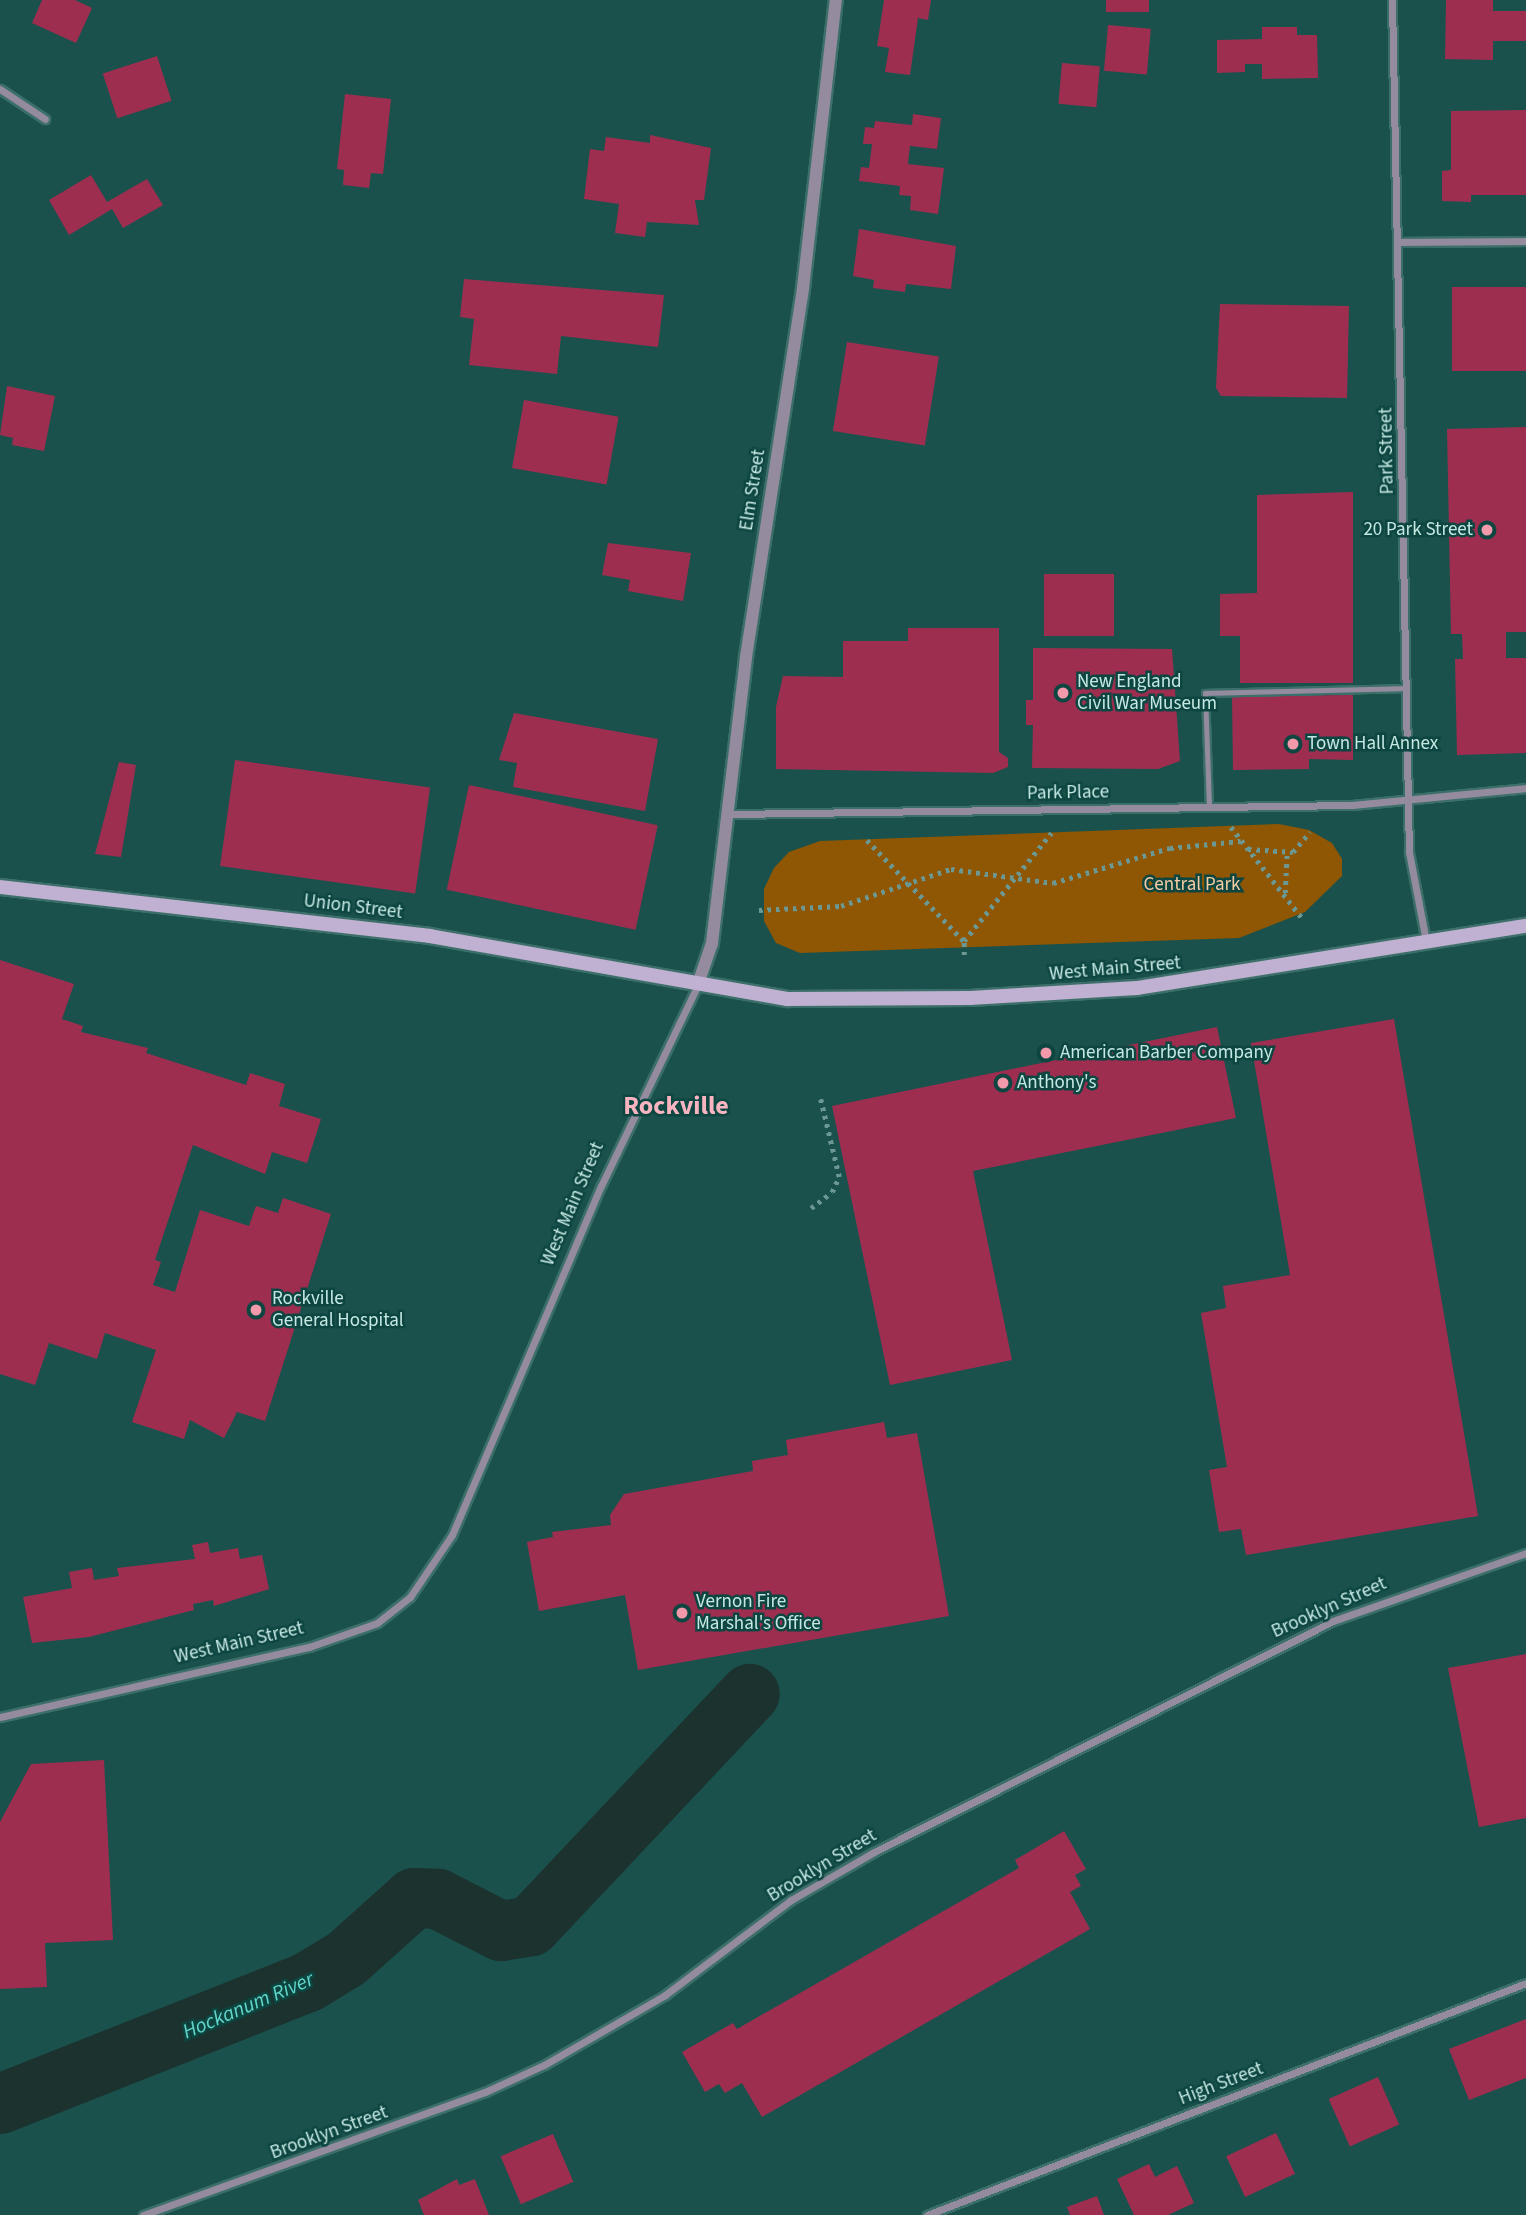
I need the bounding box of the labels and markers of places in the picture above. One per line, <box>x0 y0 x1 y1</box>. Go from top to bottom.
place label: 20 Park Street <box>1363 519 1473 541</box>
marker: 20 Park Street <box>1479 522 1495 538</box>
place label: New England Civil War Museum <box>1077 671 1217 715</box>
marker: New England Civil War Museum <box>1055 685 1071 701</box>
place label: Town Hall Annex <box>1307 733 1438 755</box>
marker: Town Hall Annex <box>1285 736 1301 752</box>
place label: American Barber Company <box>1060 1042 1273 1064</box>
marker: American Barber Company <box>1038 1045 1054 1061</box>
place label: Anthony's <box>1017 1072 1096 1094</box>
marker: Anthony's <box>995 1075 1011 1091</box>
place label: Rockville General Hospital <box>272 1288 404 1332</box>
marker: Rockville General Hospital <box>246 1300 266 1320</box>
place label: Vernon Fire Marshal's Office <box>696 1591 821 1635</box>
marker: Vernon Fire Marshal's Office <box>674 1605 690 1621</box>

